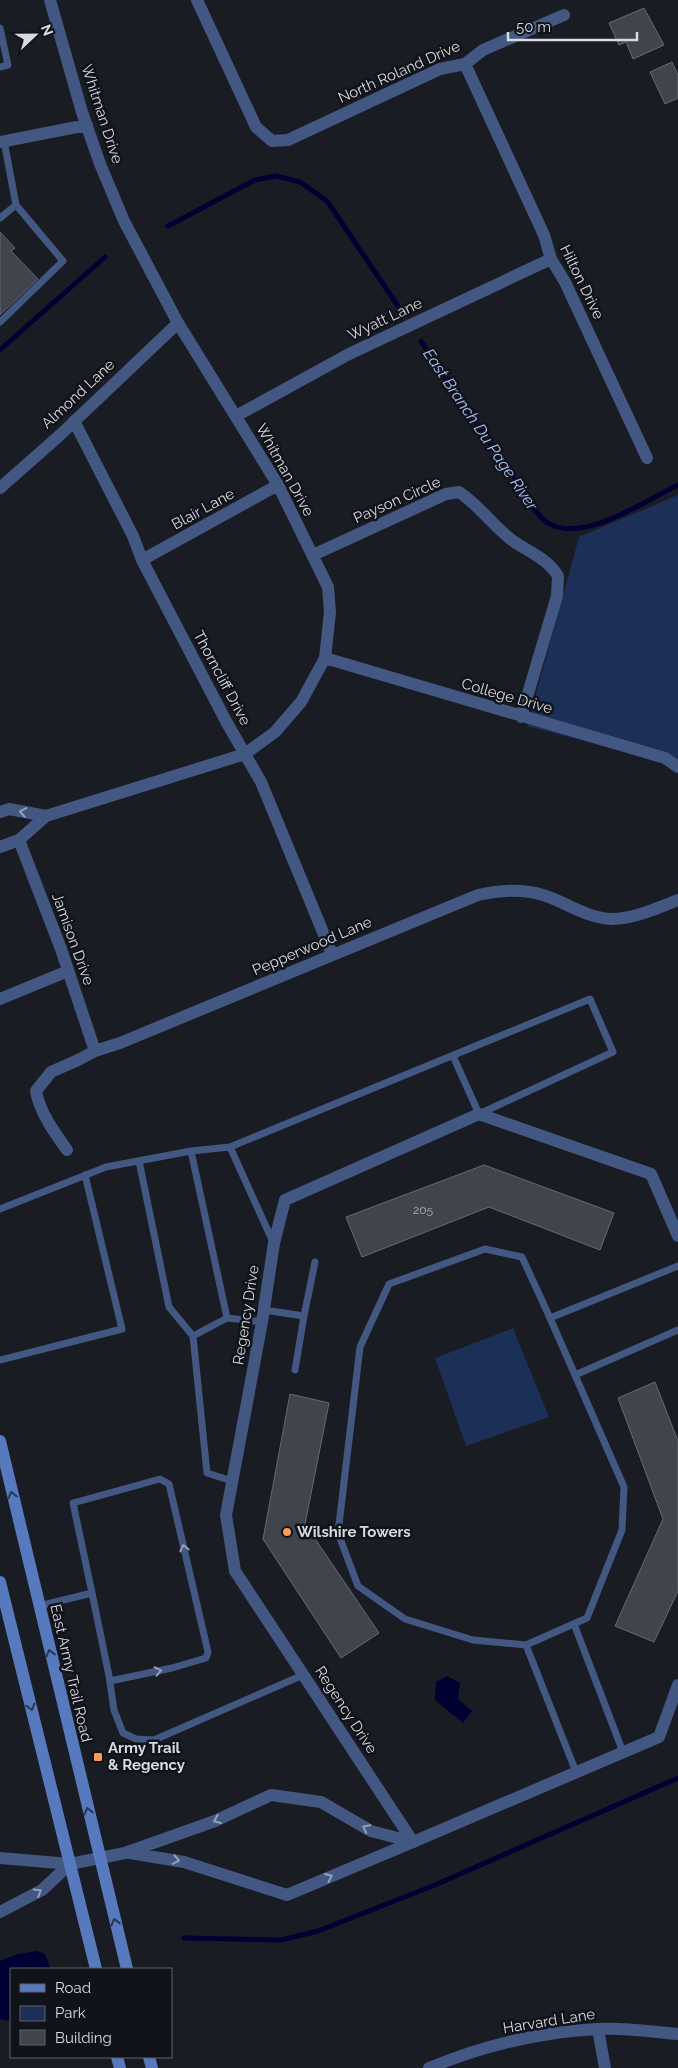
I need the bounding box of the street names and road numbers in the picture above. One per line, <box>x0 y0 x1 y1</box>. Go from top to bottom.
street label: North Roland Drive <box>335 37 463 107</box>
street label: Whitman Drive <box>78 62 127 166</box>
street label: Hilton Drive <box>556 242 608 322</box>
street label: Wyatt Lane <box>345 294 425 344</box>
street label: Almond Lane <box>38 355 118 432</box>
street label: Whitman Drive <box>252 421 318 520</box>
street label: Payson Circle <box>351 473 444 527</box>
street label: Blair Lane <box>169 484 238 534</box>
street label: Thorncliff Drive <box>190 628 255 729</box>
street label: College Drive <box>459 674 555 718</box>
street label: Jamison Drive <box>48 890 98 988</box>
street label: Pepperwood Lane <box>250 913 375 979</box>
street label: Regency Drive <box>229 1264 263 1366</box>
street label: East Army Trail Road <box>46 1602 96 1744</box>
street label: Regency Drive <box>311 1663 381 1757</box>
street label: Harvard Lane <box>502 2005 597 2037</box>

